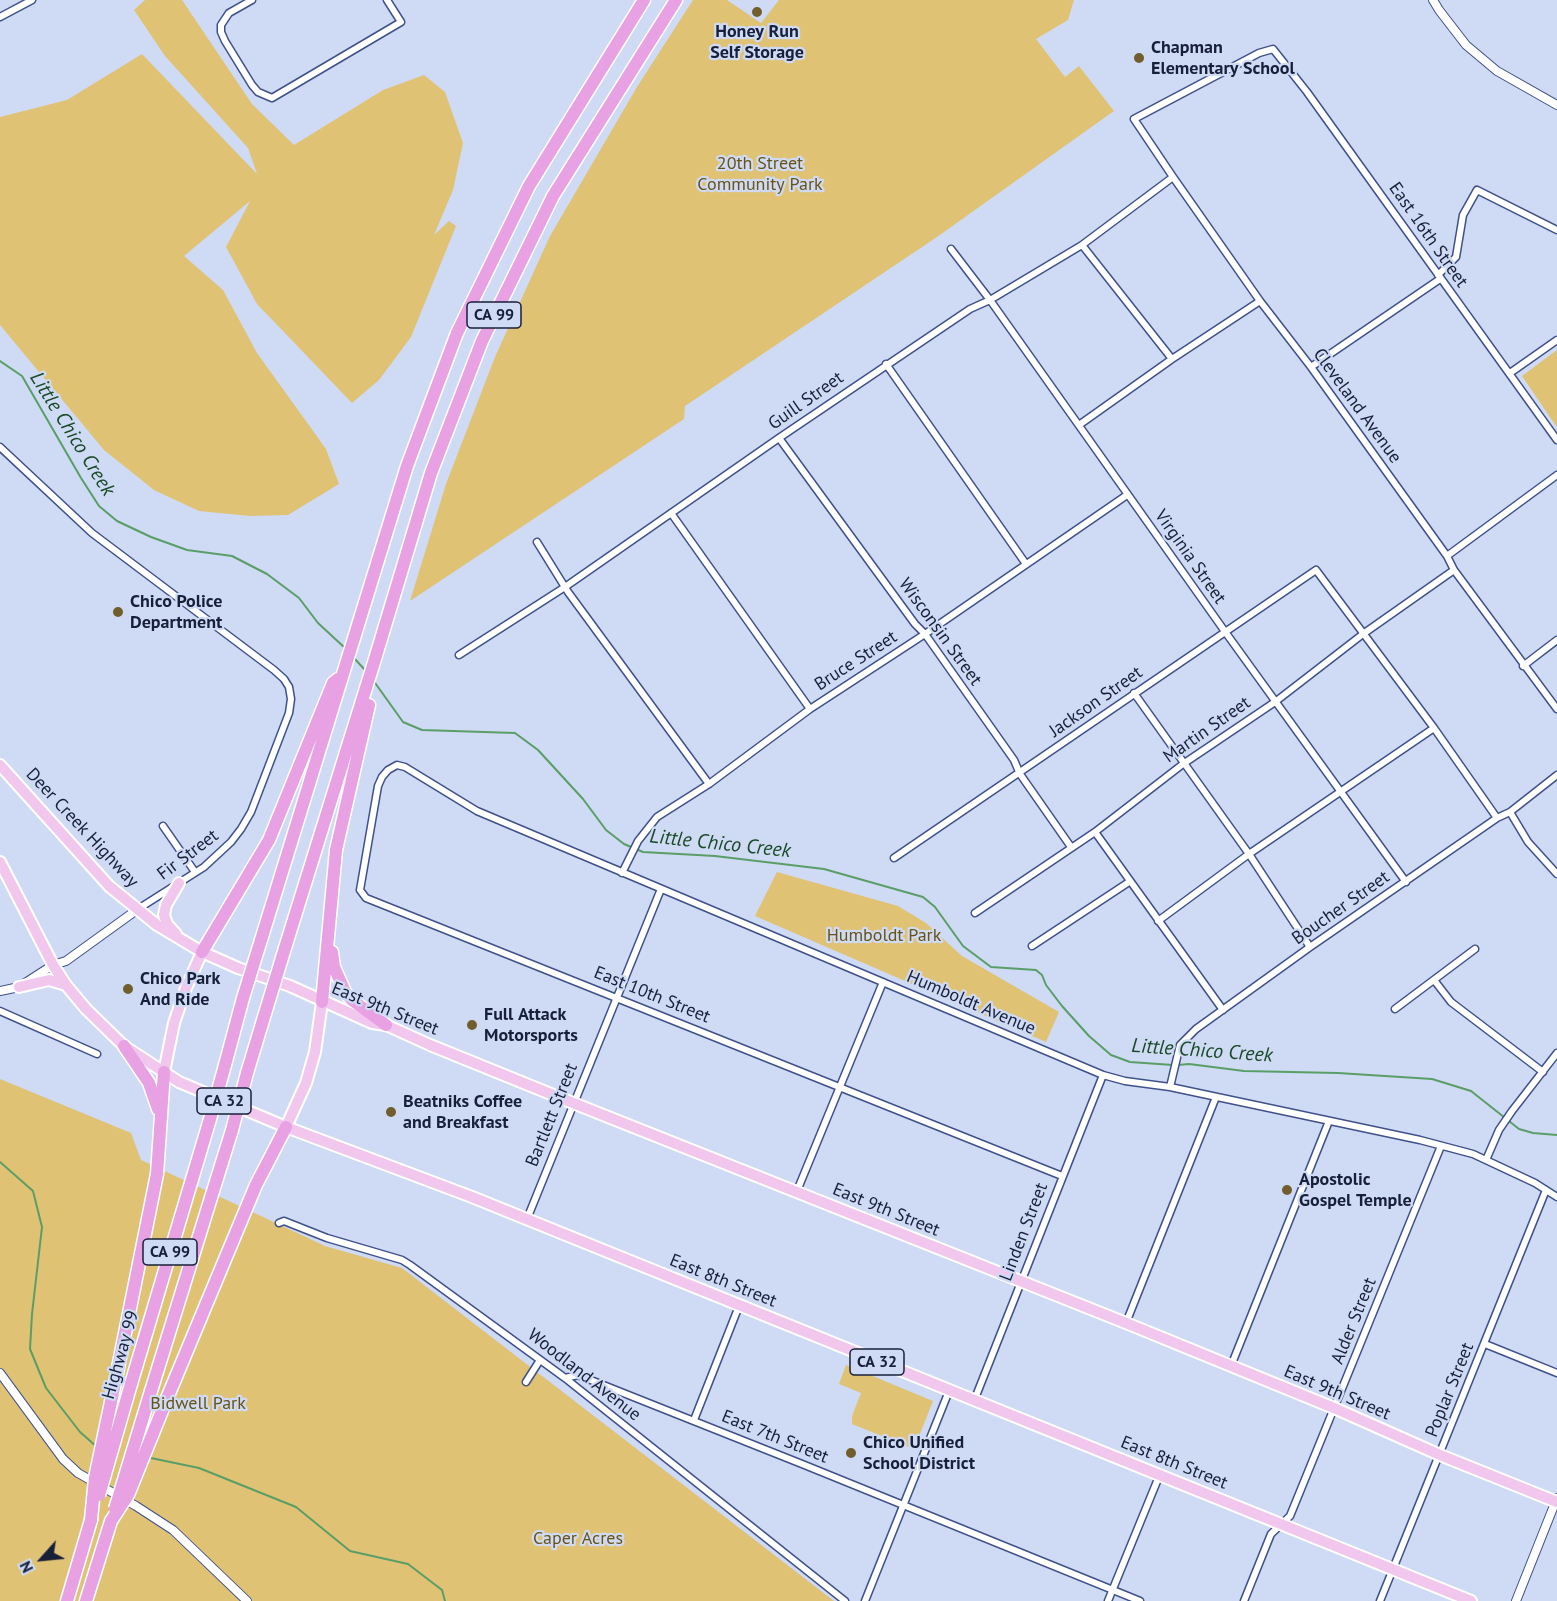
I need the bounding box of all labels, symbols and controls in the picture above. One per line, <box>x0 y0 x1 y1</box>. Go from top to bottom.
marker: Honey Run Self Storage <box>750 5 764 19</box>
place label: Honey Run Self Storage <box>710 21 804 63</box>
place label: Chapman Elementary School <box>1151 37 1295 80</box>
marker: Chapman Elementary School <box>1132 51 1146 65</box>
park label: 20th Street Community Park <box>697 153 823 195</box>
street label: East 16th Street <box>1384 178 1472 292</box>
road number: CA 99 <box>467 302 521 328</box>
street label: Cleveland Avenue <box>1308 344 1406 468</box>
street label: Guill Street <box>764 367 848 435</box>
water label: Little Chico Creek <box>24 368 120 500</box>
street label: Virginia Street <box>1150 506 1230 608</box>
street label: Wisconsin Street <box>894 574 986 690</box>
place label: Chico Police Department <box>130 591 223 634</box>
marker: Chico Police Department <box>111 605 125 619</box>
street label: Bruce Street <box>811 626 901 696</box>
street label: Jackson Street <box>1045 662 1147 742</box>
street label: Martin Street <box>1159 692 1255 768</box>
street label: Deer Creek Highway <box>21 764 143 892</box>
street label: Fir Street <box>153 825 223 885</box>
water label: Little Chico Creek <box>648 825 792 863</box>
street label: Boucher Street <box>1288 866 1394 950</box>
park label: Humboldt Park <box>827 925 941 947</box>
street label: East 10th Street <box>591 962 713 1028</box>
street label: Humboldt Avenue <box>903 966 1039 1040</box>
place label: Chico Park And Ride <box>140 968 220 1010</box>
street label: East 9th Street <box>328 978 442 1040</box>
marker: Chico Park And Ride <box>121 982 135 996</box>
place label: Full Attack Motorsports <box>484 1004 578 1046</box>
marker: Full Attack Motorsports <box>465 1018 479 1032</box>
water label: Little Chico Creek <box>1131 1034 1273 1068</box>
street label: Bartlett Street <box>521 1060 583 1170</box>
road number: CA 32 <box>197 1088 251 1114</box>
place label: Beatniks Coffee and Breakfast <box>403 1091 522 1134</box>
marker: Beatniks Coffee and Breakfast <box>384 1105 398 1119</box>
place label: Apostolic Gospel Temple <box>1299 1169 1412 1212</box>
street label: East 9th Street <box>829 1179 943 1241</box>
street label: Linden Street <box>995 1180 1053 1284</box>
marker: Apostolic Gospel Temple <box>1280 1183 1294 1197</box>
road number: CA 99 <box>143 1239 197 1265</box>
street label: East 8th Street <box>666 1250 780 1312</box>
street label: Alder Street <box>1327 1275 1381 1367</box>
street label: Highway 99 <box>98 1308 144 1402</box>
street label: Woodland Avenue <box>523 1324 645 1426</box>
street label: Poplar Street <box>1421 1340 1479 1440</box>
road number: CA 32 <box>850 1349 904 1375</box>
street label: East 9th Street <box>1280 1361 1394 1425</box>
park label: Bidwell Park <box>150 1393 246 1415</box>
street label: East 7th Street <box>718 1406 832 1468</box>
place label: Chico Unified School District <box>863 1432 975 1474</box>
street label: East 8th Street <box>1117 1432 1231 1494</box>
marker: Chico Unified School District <box>844 1446 858 1460</box>
park label: Caper Acres <box>533 1528 623 1550</box>
north arrow <box>12 1529 72 1589</box>
text: N <box>15 1558 37 1576</box>

